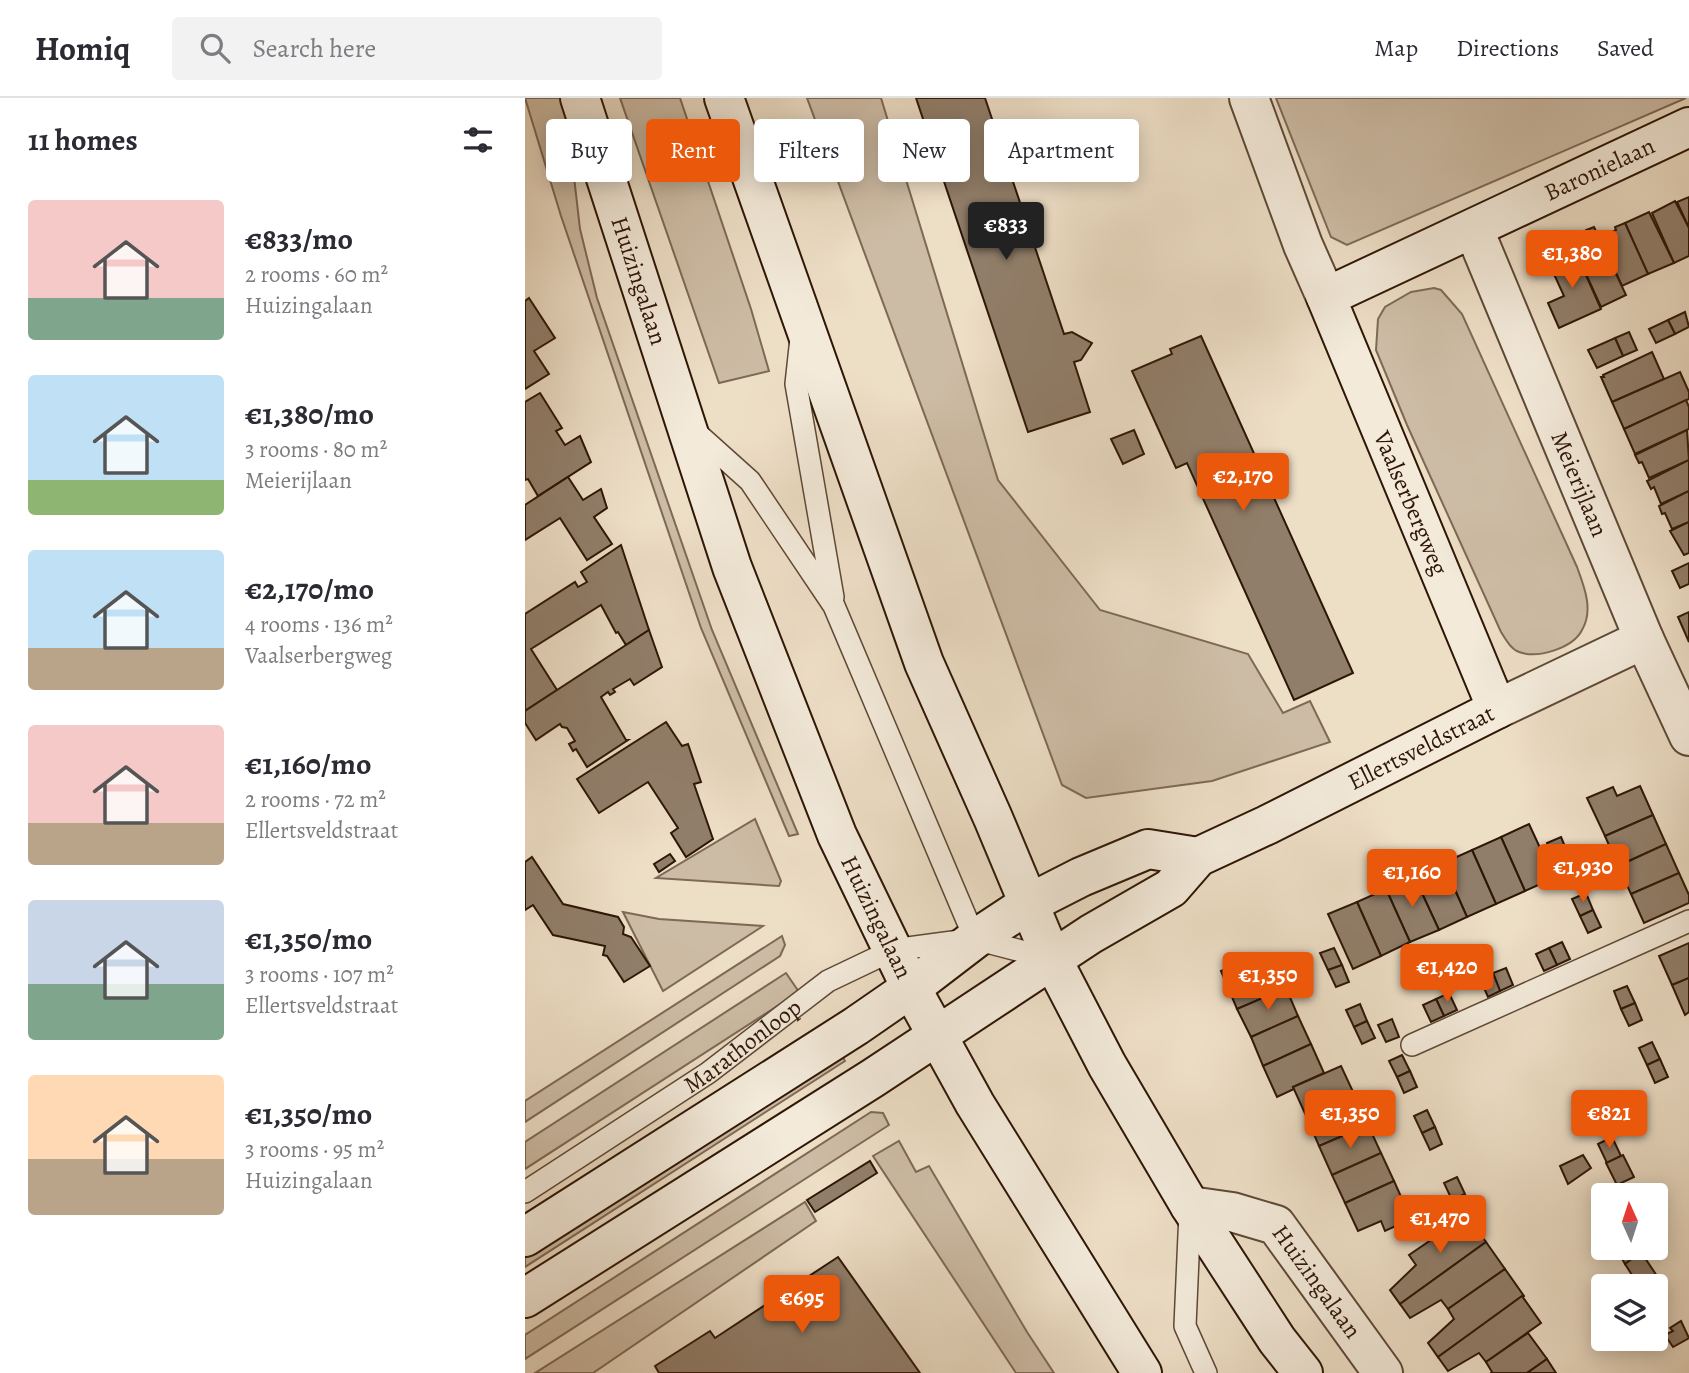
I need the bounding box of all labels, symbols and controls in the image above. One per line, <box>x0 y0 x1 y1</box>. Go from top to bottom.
search box <box>172 17 662 80</box>
text: Homiq <box>35 26 130 71</box>
icon: search <box>196 29 234 67</box>
text: Search here <box>252 31 376 66</box>
text: Map <box>1374 32 1418 64</box>
text: Directions <box>1456 32 1559 64</box>
text: Saved <box>1597 32 1654 64</box>
chip: Buy <box>546 119 632 182</box>
chip: Rent <box>646 119 740 182</box>
chip: Filters <box>754 119 864 182</box>
chip: New <box>878 119 970 182</box>
chip: Apartment <box>984 119 1139 182</box>
text: 11 homes <box>28 120 138 160</box>
icon: filters <box>459 121 497 159</box>
street label: Baronielaan <box>1539 129 1660 209</box>
pin: €833 <box>965 202 1047 262</box>
text: €833 <box>984 209 1028 240</box>
street label: Huizingalaan <box>603 212 675 349</box>
text: €833/mo <box>245 219 353 259</box>
icon: home <box>84 228 168 312</box>
pin: €1,380 <box>1515 230 1629 290</box>
text: €1,380 <box>1542 237 1602 268</box>
text: 2 rooms · 60 m² <box>245 259 388 290</box>
text: Huizingalaan <box>245 290 373 321</box>
text: €1,380/mo <box>245 394 374 434</box>
icon: home <box>84 403 168 487</box>
street label: Vaalserbergweg <box>1366 425 1456 580</box>
street label: Meierijlaan <box>1543 426 1616 542</box>
text: 3 rooms · 80 m² <box>245 434 387 465</box>
pin: €2,170 <box>1186 454 1300 513</box>
text: €2,170 <box>1213 460 1273 491</box>
text: Meierijlaan <box>245 465 352 496</box>
text: €2,170/mo <box>245 569 374 609</box>
icon: home <box>84 578 168 662</box>
text: 4 rooms · 136 m² <box>245 609 393 640</box>
text: Vaalserbergweg <box>245 640 392 671</box>
street label: Ellertsveldstraat <box>1342 697 1500 798</box>
text: €1,160/mo <box>245 744 371 784</box>
icon: home <box>84 753 168 837</box>
text: 2 rooms · 72 m² <box>245 784 386 815</box>
text: Ellertsveldstraat <box>245 815 398 846</box>
pin: €1,930 <box>1526 844 1640 904</box>
street label: Huizingalaan <box>833 850 920 984</box>
pin: €1,160 <box>1355 850 1469 909</box>
text: €1,930 <box>1553 851 1613 882</box>
text: €1,160 <box>1383 856 1441 887</box>
text: €1,350/mo <box>245 919 372 959</box>
icon: home <box>84 928 168 1012</box>
pin: €1,420 <box>1390 944 1504 1004</box>
text: €1,420 <box>1416 951 1478 982</box>
pin: €1,350 <box>1211 953 1325 1012</box>
text: 3 rooms · 107 m² <box>245 959 394 990</box>
text: €1,350 <box>1239 959 1297 990</box>
text: Ellertsveldstraat <box>245 990 398 1021</box>
street label: Marathonloop <box>677 991 808 1101</box>
pin: €1,350 <box>1293 1090 1407 1150</box>
pin: €821 <box>1568 1090 1650 1150</box>
text: €1,350/mo <box>245 1094 372 1134</box>
text: €1,350 <box>1321 1097 1379 1128</box>
text: €821 <box>1587 1097 1631 1128</box>
icon: home <box>84 1103 168 1187</box>
text: 3 rooms · 95 m² <box>245 1134 384 1165</box>
text: Huizingalaan <box>245 1165 373 1196</box>
north arrow <box>1591 1183 1668 1260</box>
map controls <box>1591 1183 1668 1351</box>
pin: €1,470 <box>1383 1196 1497 1255</box>
text: €1,470 <box>1410 1202 1470 1233</box>
street label: Huizingalaan <box>1265 1218 1369 1345</box>
button: layers <box>1591 1274 1668 1351</box>
pin: €695 <box>761 1276 843 1335</box>
text: €695 <box>780 1282 824 1313</box>

